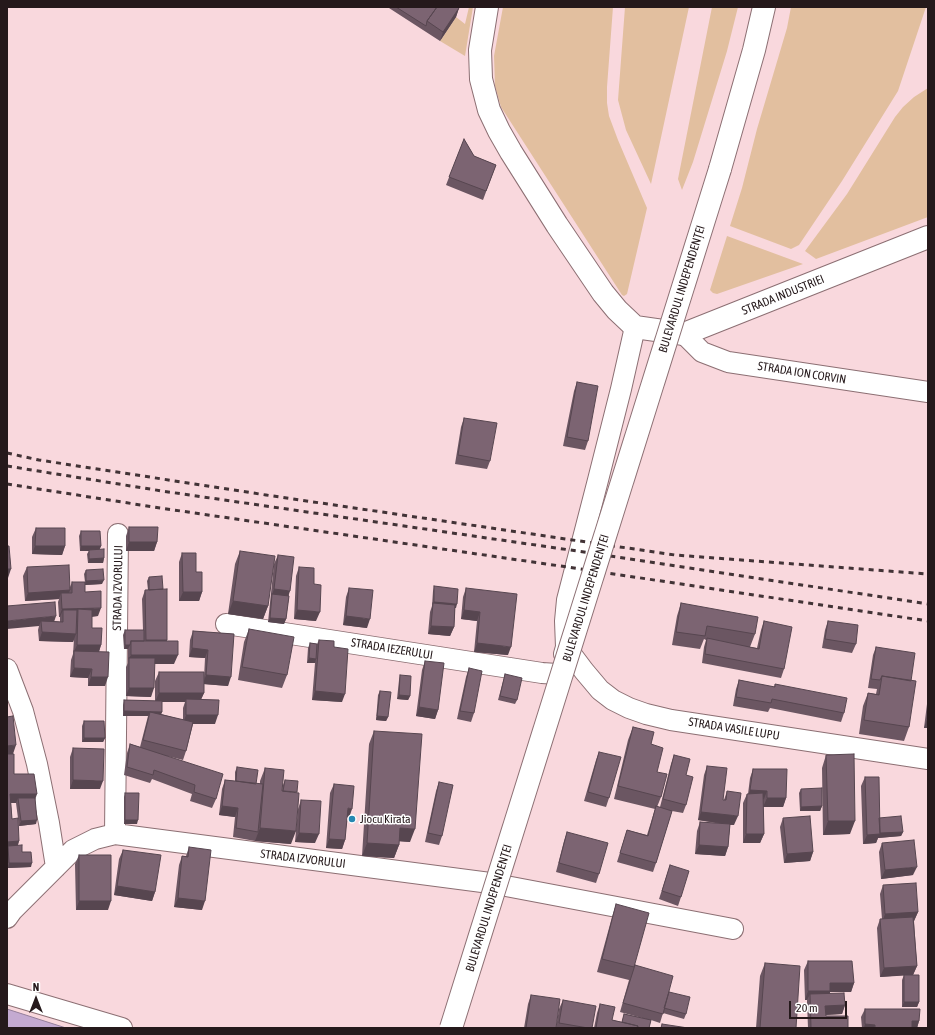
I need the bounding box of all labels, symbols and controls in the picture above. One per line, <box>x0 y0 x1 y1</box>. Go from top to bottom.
street label: BULEVARDUL INDEPENDENȚEI <box>656 224 708 354</box>
street label: STRADA INDUSTRIEI <box>740 272 826 318</box>
street label: STRADA ION CORVIN <box>757 359 847 387</box>
street label: BULEVARDUL INDEPENDENȚEI <box>560 533 612 663</box>
street label: STRADA IZVORULUI <box>110 545 126 631</box>
street label: STRADA IEZERULUI <box>350 635 434 663</box>
street label: STRADA VASILE LUPU <box>687 715 781 743</box>
place label: Jiocu Kirata <box>360 812 411 826</box>
marker: Jiocu Kirata <box>347 814 357 824</box>
street label: BULEVARDUL INDEPENDENȚEI <box>463 843 515 973</box>
street label: STRADA IZVORULUI <box>260 847 346 871</box>
north arrow <box>16 979 56 1019</box>
text: N <box>33 981 39 993</box>
scale bar <box>791 993 849 1019</box>
text: 20 m <box>796 1001 818 1015</box>

